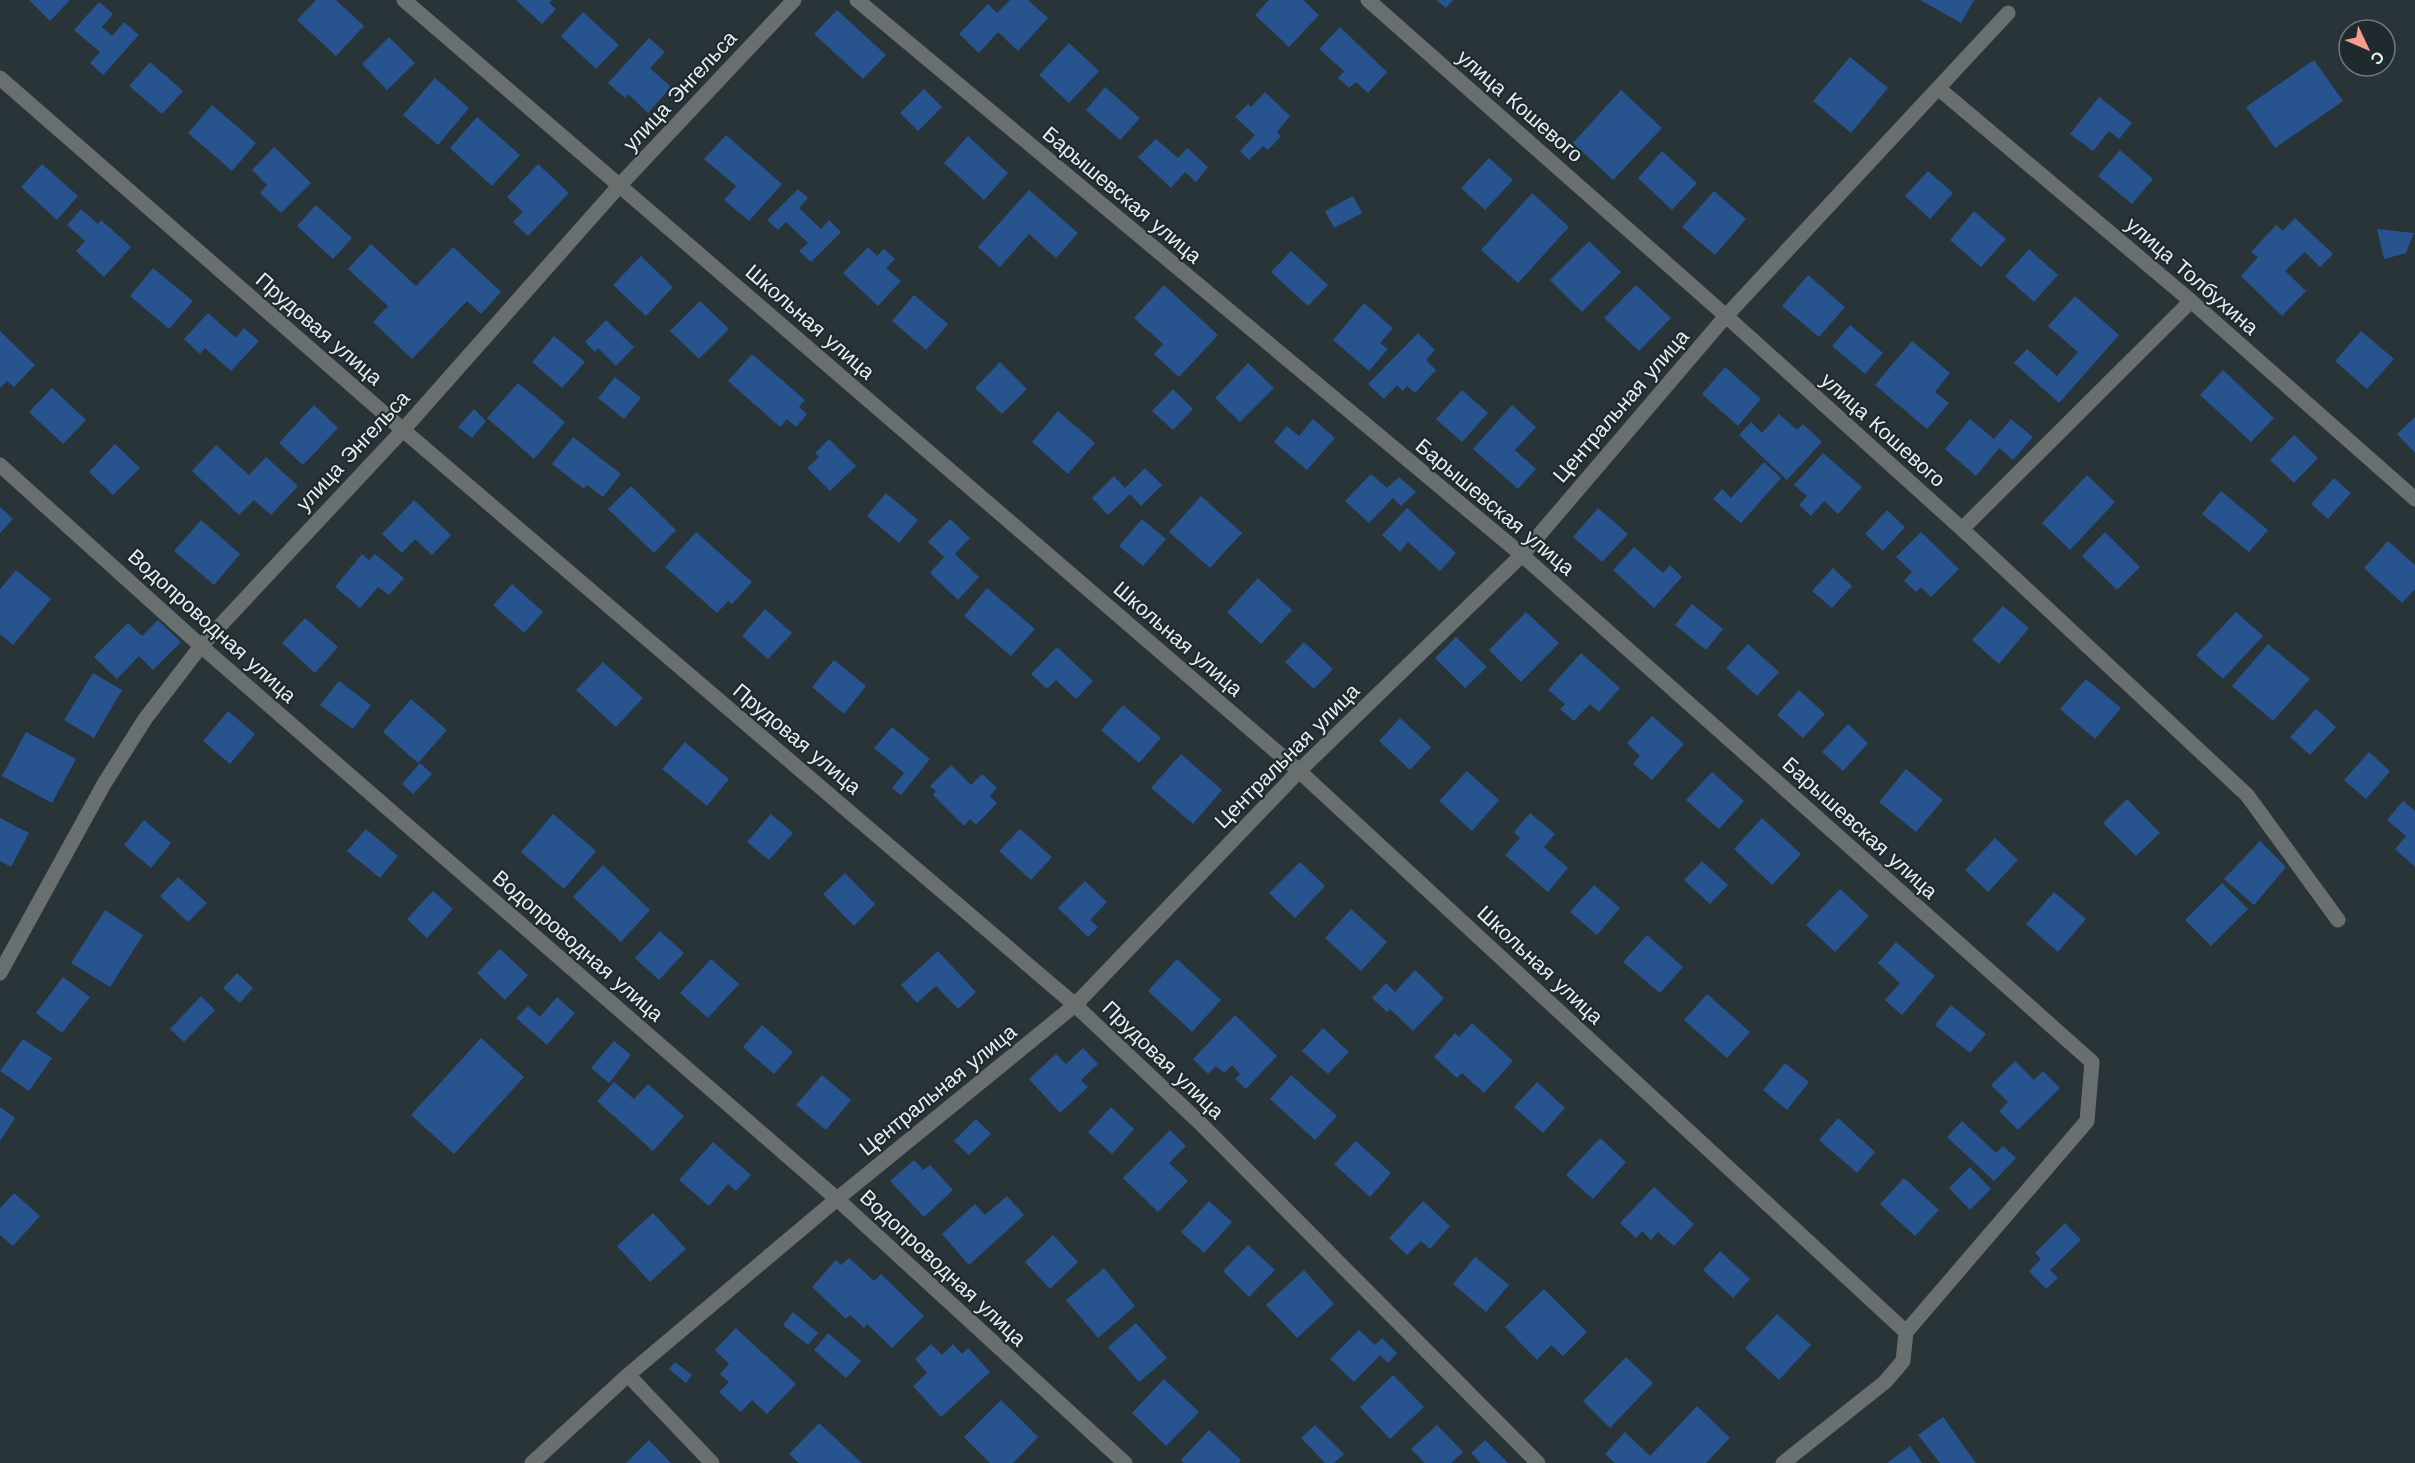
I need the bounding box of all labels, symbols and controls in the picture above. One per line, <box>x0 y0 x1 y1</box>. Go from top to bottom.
north arrow <box>2337 18 2397 78</box>
street label: улица Энгельса <box>618 25 742 156</box>
street label: улица Кошевого <box>1452 44 1588 167</box>
text: С <box>2366 47 2388 69</box>
street label: Барышевская улица <box>1038 121 1207 269</box>
street label: улица Толбухина <box>2121 211 2264 340</box>
street label: Школьная улица <box>741 259 880 385</box>
street label: Прудовая улица <box>251 267 388 390</box>
street label: Центральная улица <box>1547 324 1694 487</box>
street label: улица Кошевого <box>1816 367 1951 492</box>
street label: улица Энгельса <box>291 385 415 516</box>
street label: Барышевская улица <box>1411 433 1580 581</box>
street label: Водопроводная улица <box>123 543 302 708</box>
street label: Школьная улица <box>1109 576 1248 702</box>
street label: Прудовая улица <box>728 678 867 800</box>
street label: Центральная улица <box>1209 678 1364 833</box>
street label: Барышевская улица <box>1778 751 1943 904</box>
street label: Водопроводная улица <box>488 865 669 1027</box>
street label: Школьная улица <box>1472 900 1609 1029</box>
street label: Прудовая улица <box>1097 995 1229 1124</box>
street label: Центральная улица <box>854 1018 1021 1161</box>
street label: Водопроводная улица <box>855 1184 1032 1351</box>

